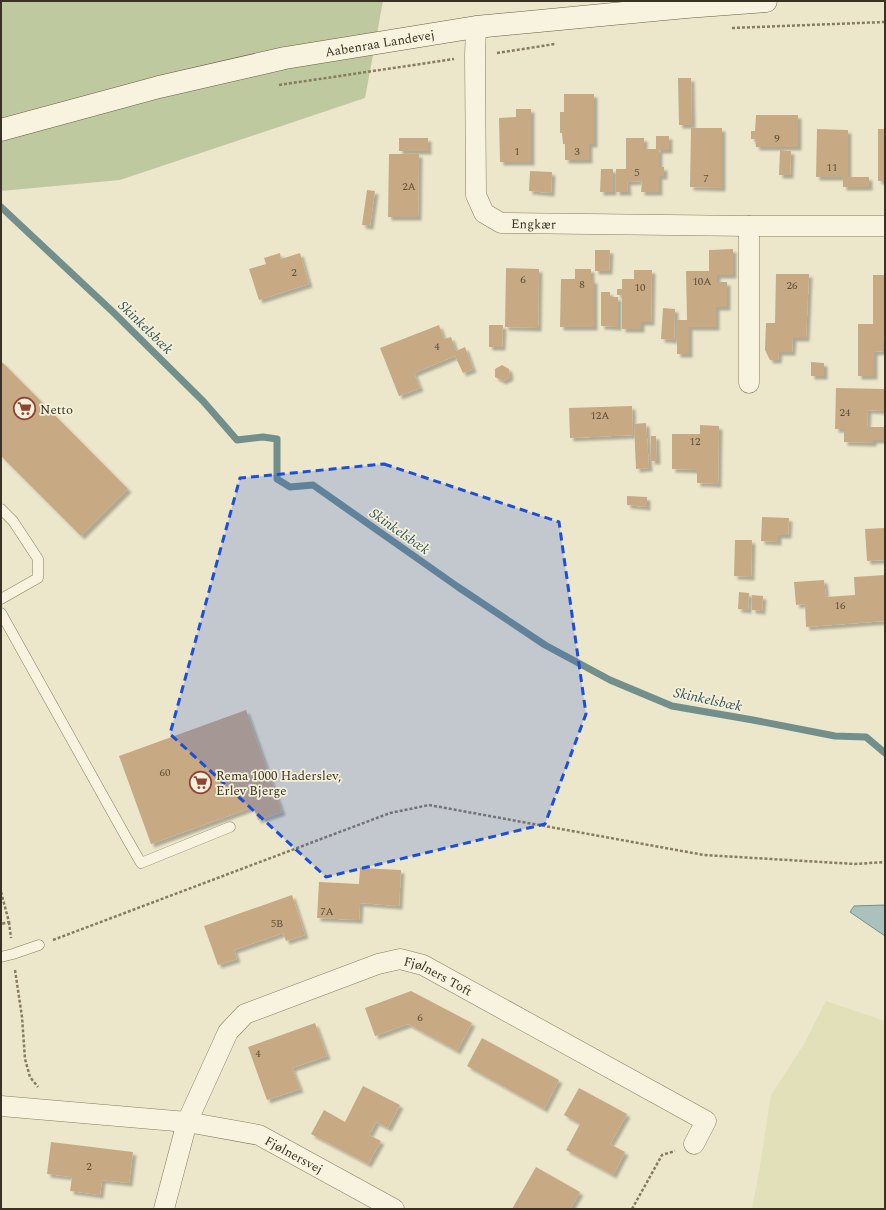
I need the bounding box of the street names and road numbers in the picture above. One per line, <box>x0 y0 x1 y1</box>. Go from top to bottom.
street label: Aabenraa Landevej <box>324 25 436 62</box>
street label: Engkær <box>511 214 556 235</box>
street label: Fjølners Toft <box>401 951 476 1001</box>
street label: Fjølnersvej <box>261 1131 327 1179</box>

